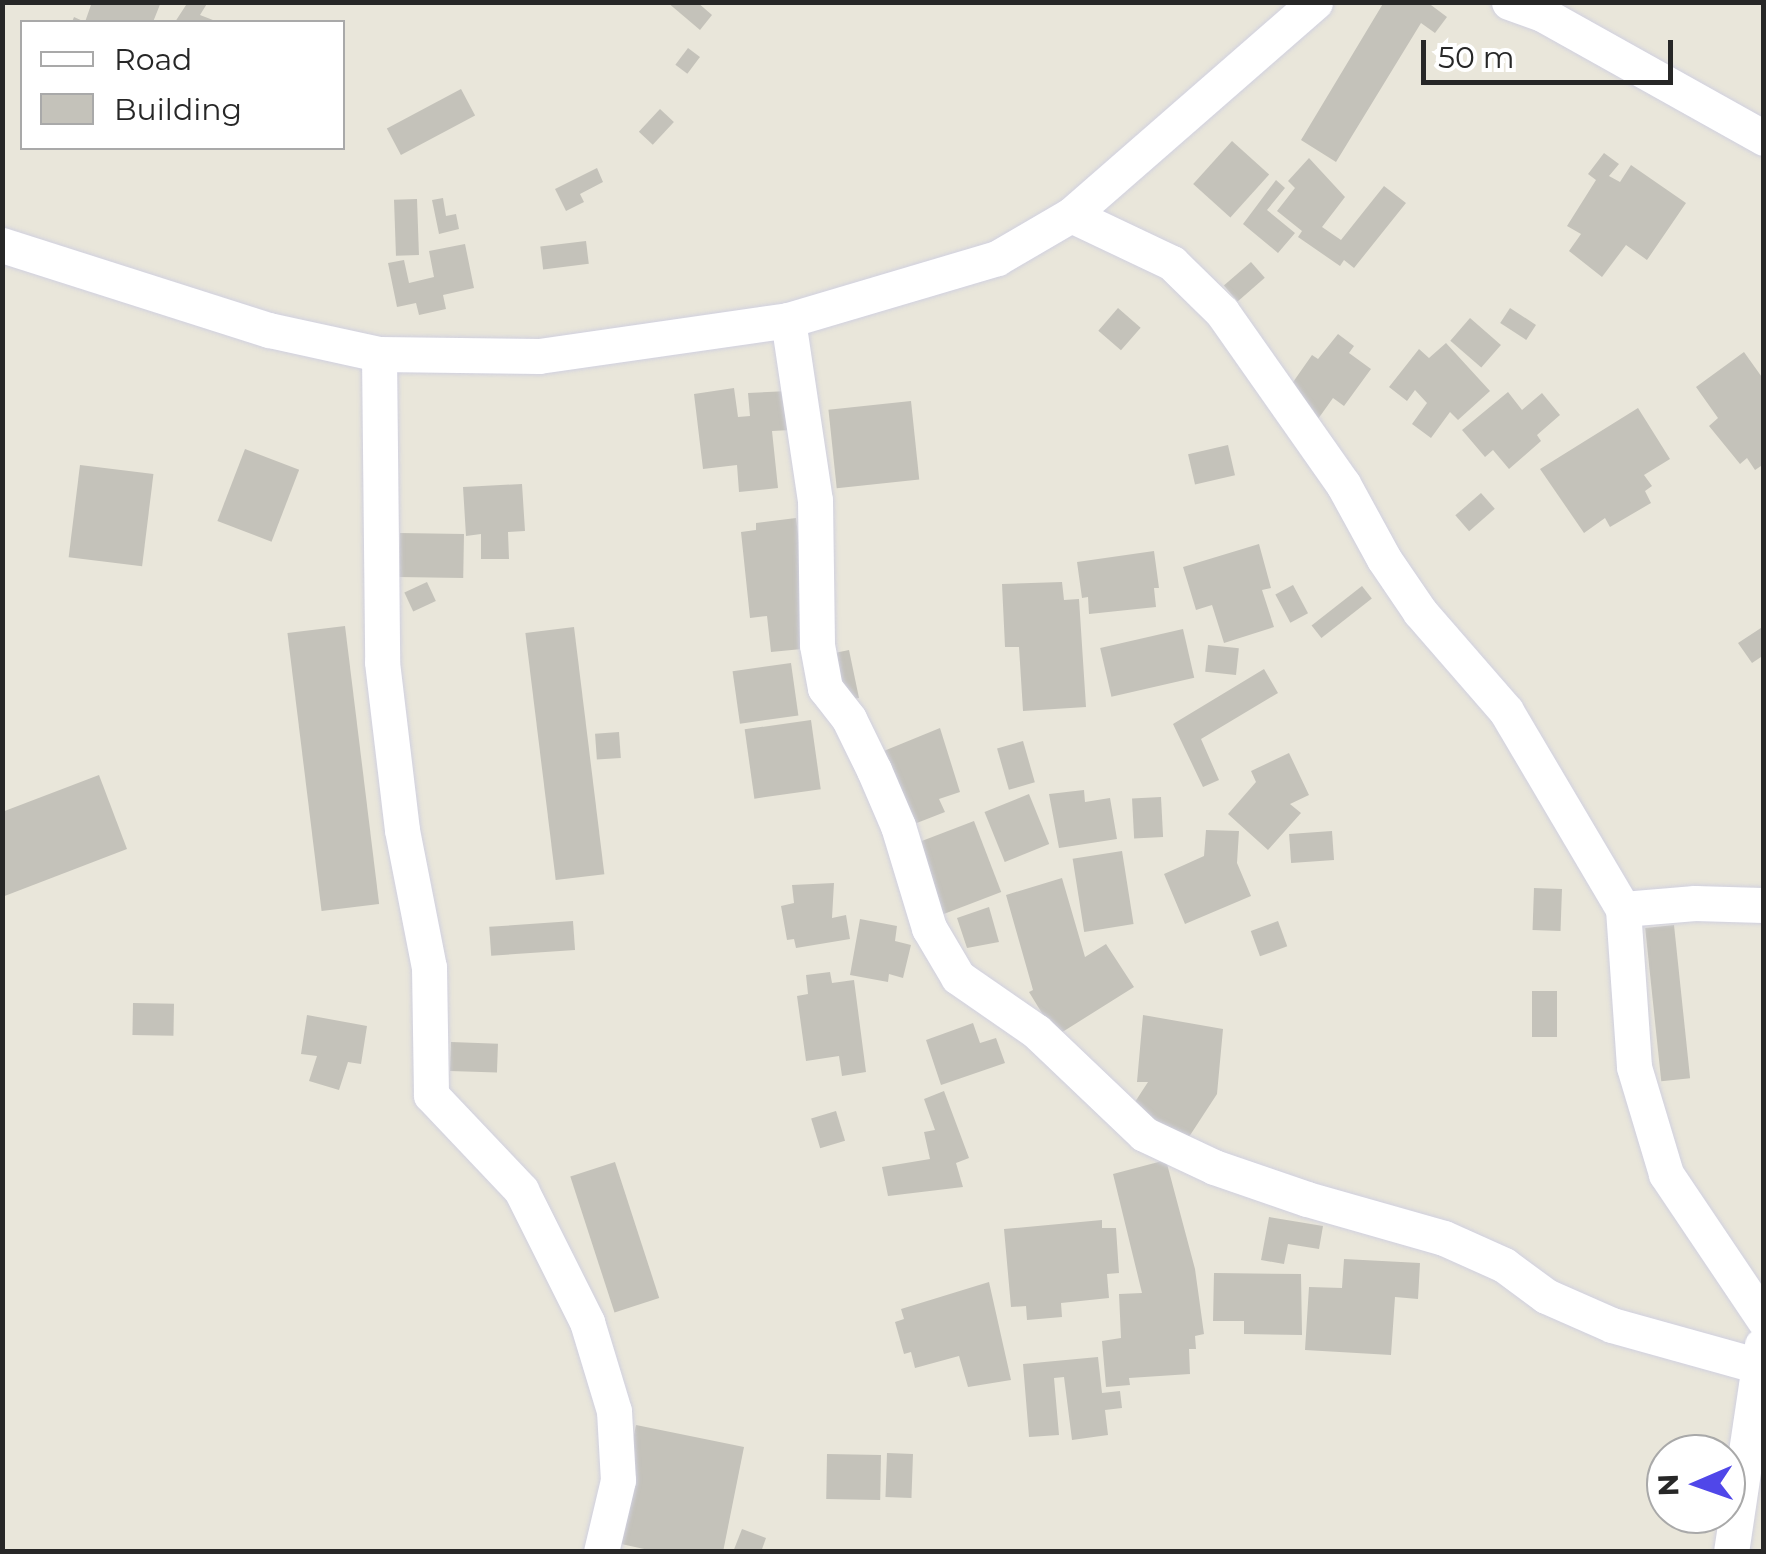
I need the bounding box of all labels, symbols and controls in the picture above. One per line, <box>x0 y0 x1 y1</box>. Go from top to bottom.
legend <box>20 20 345 150</box>
scale bar <box>1426 20 1678 82</box>
text: 50 m <box>1438 39 1515 76</box>
text: Road <box>114 41 192 78</box>
text: Building <box>114 91 242 128</box>
north arrow <box>1646 1434 1746 1534</box>
text: N <box>1651 1473 1685 1497</box>

